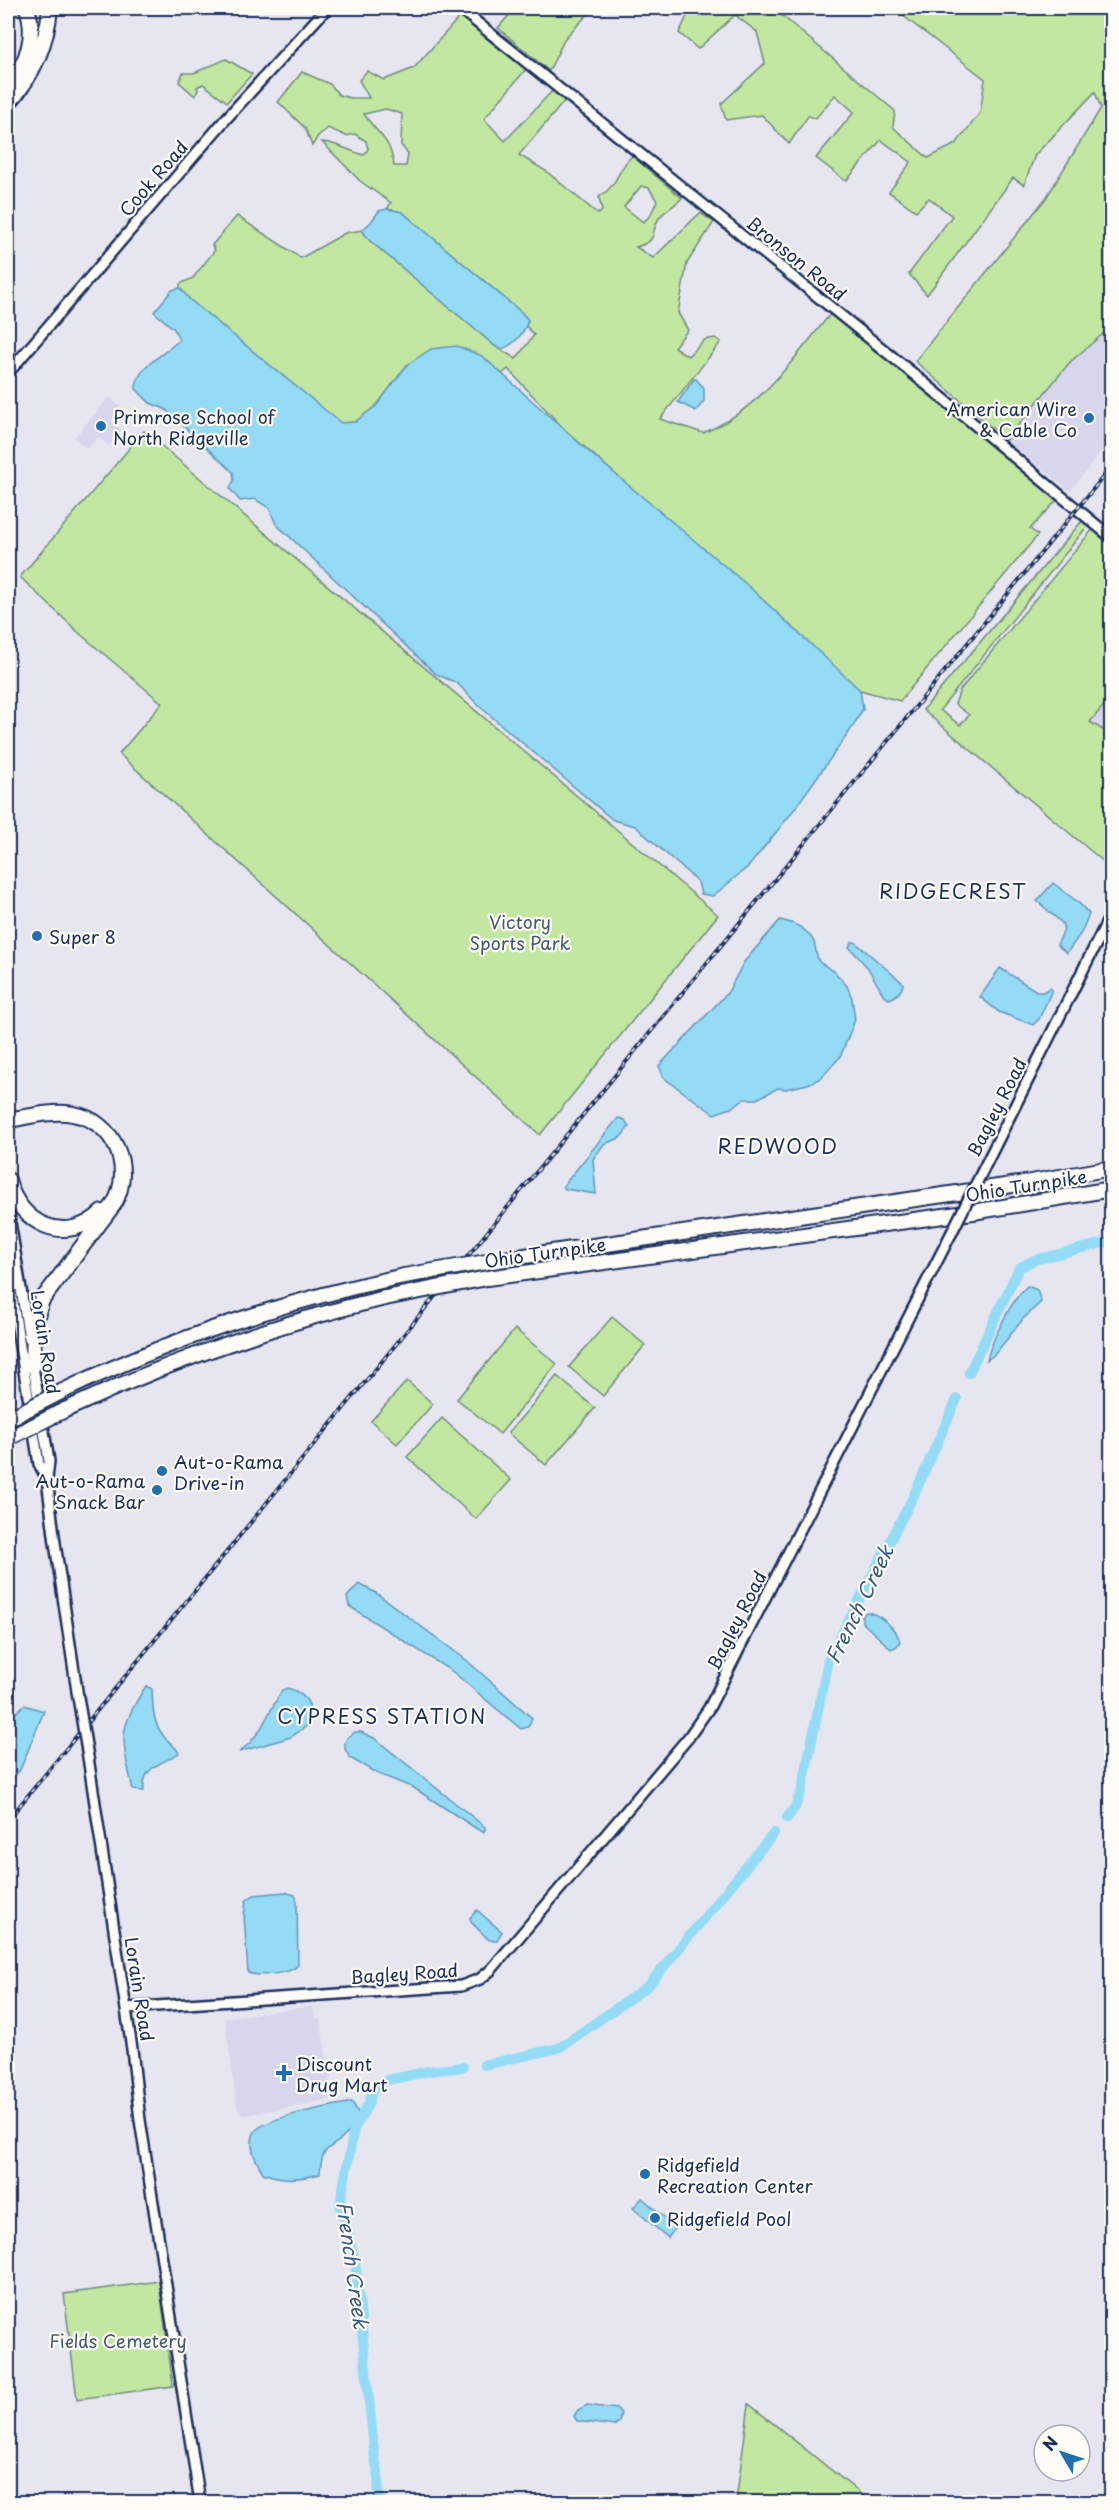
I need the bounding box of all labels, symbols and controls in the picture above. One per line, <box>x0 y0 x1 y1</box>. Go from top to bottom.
street label: Cook Road <box>112 134 194 222</box>
street label: Bronson Road <box>741 209 853 307</box>
place label: American Wire & Cable Co <box>947 395 1077 443</box>
place label: Primrose School of North Ridgeville <box>113 403 276 451</box>
marker: American Wire & Cable Co <box>1082 411 1096 425</box>
marker: Primrose School of North Ridgeville <box>94 419 108 433</box>
district label: RIDGECREST <box>879 876 1027 906</box>
park label: Victory Sports Park <box>469 908 571 956</box>
place label: Super 8 <box>49 923 116 950</box>
marker: Super 8 <box>30 929 44 943</box>
street label: Bagley Road <box>959 1053 1033 1161</box>
district label: REDWOOD <box>717 1131 839 1161</box>
street label: Ohio Turnpike <box>963 1162 1089 1208</box>
street label: Ohio Turnpike <box>482 1230 608 1274</box>
street label: Lorain Road <box>24 1288 68 1396</box>
place label: Aut-o-Rama Drive-in <box>174 1448 284 1496</box>
marker: Aut-o-Rama Drive-in <box>155 1464 169 1478</box>
place label: Aut-o-Rama Snack Bar <box>36 1467 146 1515</box>
marker: Aut-o-Rama Snack Bar <box>150 1483 164 1497</box>
water label: French Creek <box>817 1539 901 1668</box>
street label: Bagley Road <box>699 1566 773 1674</box>
district label: CYPRESS STATION <box>277 1701 487 1731</box>
street label: Lorain Road <box>118 1935 162 2043</box>
street label: Bagley Road <box>349 1956 459 1990</box>
place label: Discount Drug Mart <box>296 2050 387 2098</box>
marker: Discount Drug Mart <box>277 2066 291 2080</box>
place label: Ridgefield Recreation Center <box>657 2151 813 2199</box>
marker: Ridgefield Recreation Center <box>638 2167 652 2181</box>
water label: French Creek <box>329 2199 377 2331</box>
place label: Ridgefield Pool <box>667 2205 791 2232</box>
marker: Ridgefield Pool <box>648 2211 662 2225</box>
park label: Fields Cemetery <box>49 2327 187 2354</box>
north arrow <box>1032 2423 1092 2483</box>
text: N <box>1036 2430 1063 2455</box>

